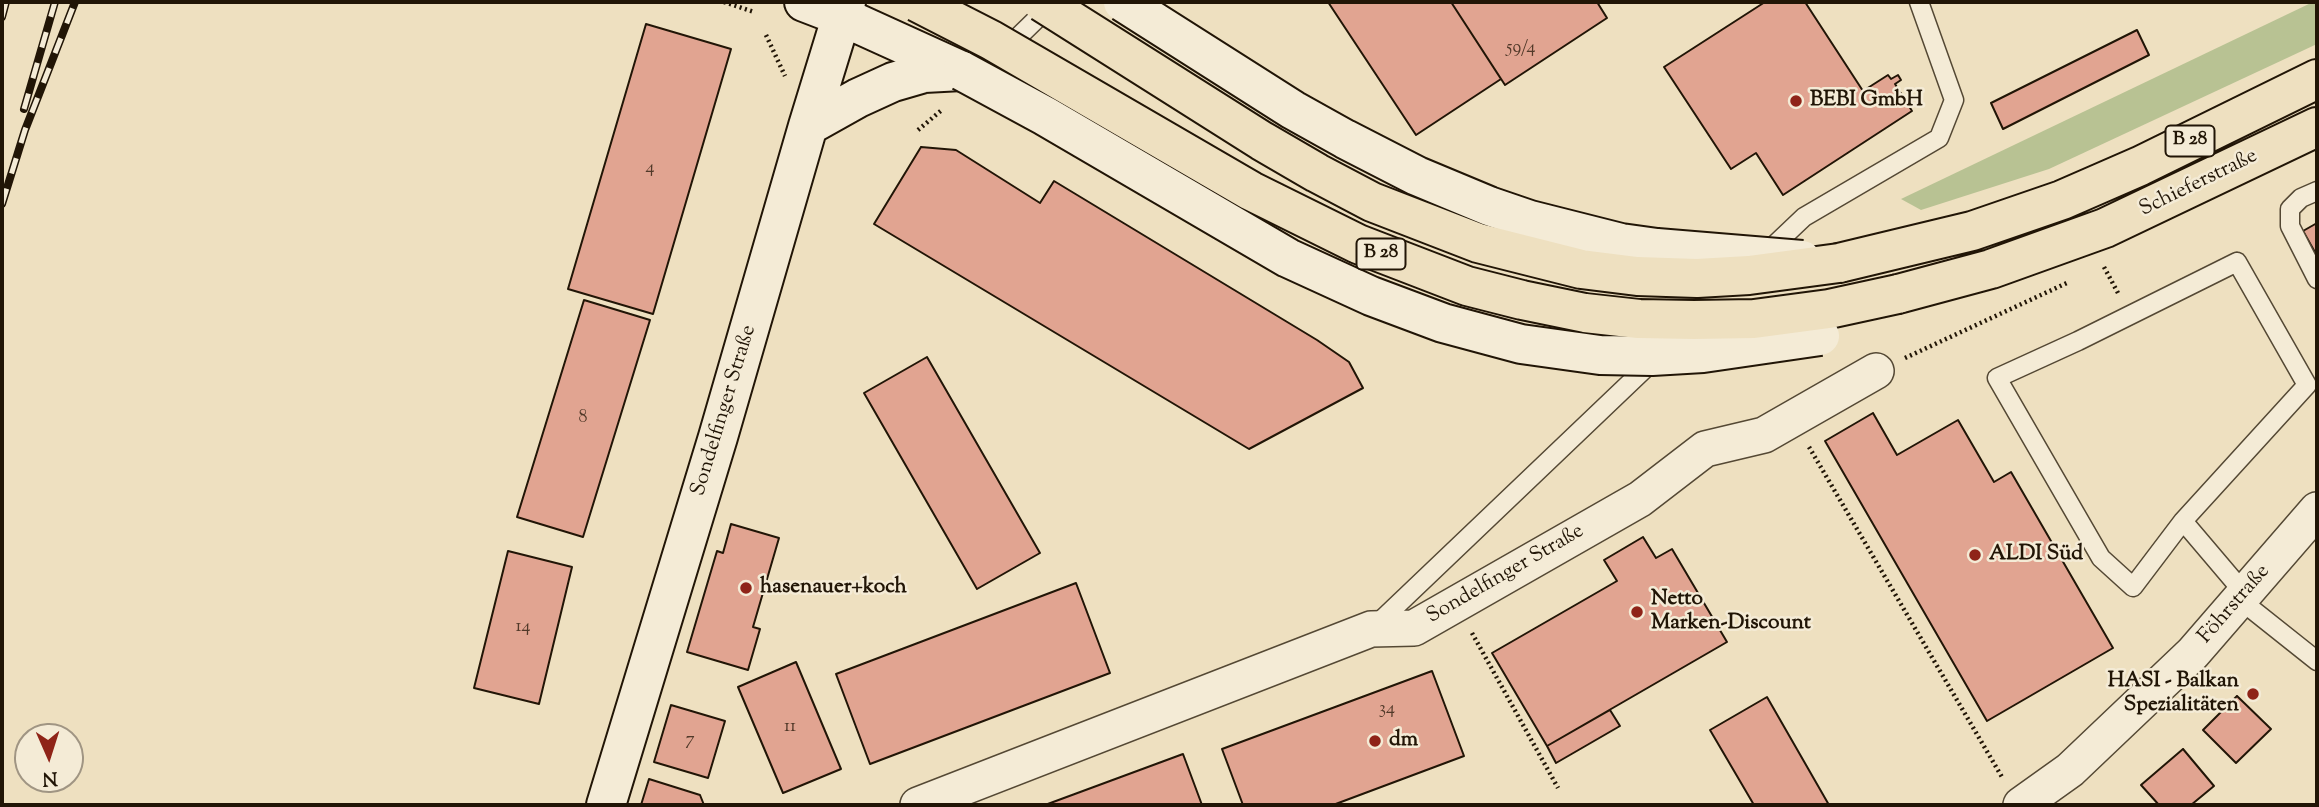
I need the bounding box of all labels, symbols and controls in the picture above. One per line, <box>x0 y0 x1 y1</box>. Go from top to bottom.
house number: 59/4 <box>1506 38 1536 60</box>
place label: BEBI GmbH <box>1810 88 1923 114</box>
marker: BEBI GmbH <box>1788 93 1804 109</box>
road number: B 28 <box>2166 125 2214 156</box>
street label: Schieferstraße <box>2136 145 2262 223</box>
house number: 4 <box>645 158 655 180</box>
road number: B 28 <box>1356 238 1406 270</box>
street label: Sondelfinger Straße <box>687 322 763 500</box>
house number: 8 <box>579 408 587 430</box>
street label: Sondelfinger Straße <box>1423 520 1589 630</box>
place label: ALDI Süd <box>1989 542 2083 568</box>
marker: ALDI Süd <box>1967 547 1983 563</box>
street label: Föhrstraße <box>2194 560 2276 650</box>
place label: hasenauer+koch <box>760 575 907 601</box>
marker: hasenauer+koch <box>738 580 754 596</box>
place label: Netto Marken-Discount <box>1651 587 1811 637</box>
marker: Netto Marken-Discount <box>1629 604 1645 620</box>
house number: 14 <box>515 617 531 639</box>
place label: HASI - Balkan Spezialitäten <box>2108 669 2239 719</box>
marker: HASI - Balkan Spezialitäten <box>2245 686 2261 702</box>
house number: 34 <box>1379 699 1395 721</box>
house number: 11 <box>784 717 796 739</box>
north arrow <box>14 723 84 793</box>
place label: dm <box>1389 728 1418 754</box>
house number: 7 <box>685 730 695 752</box>
marker: dm <box>1367 733 1383 749</box>
text: N <box>42 764 58 791</box>

